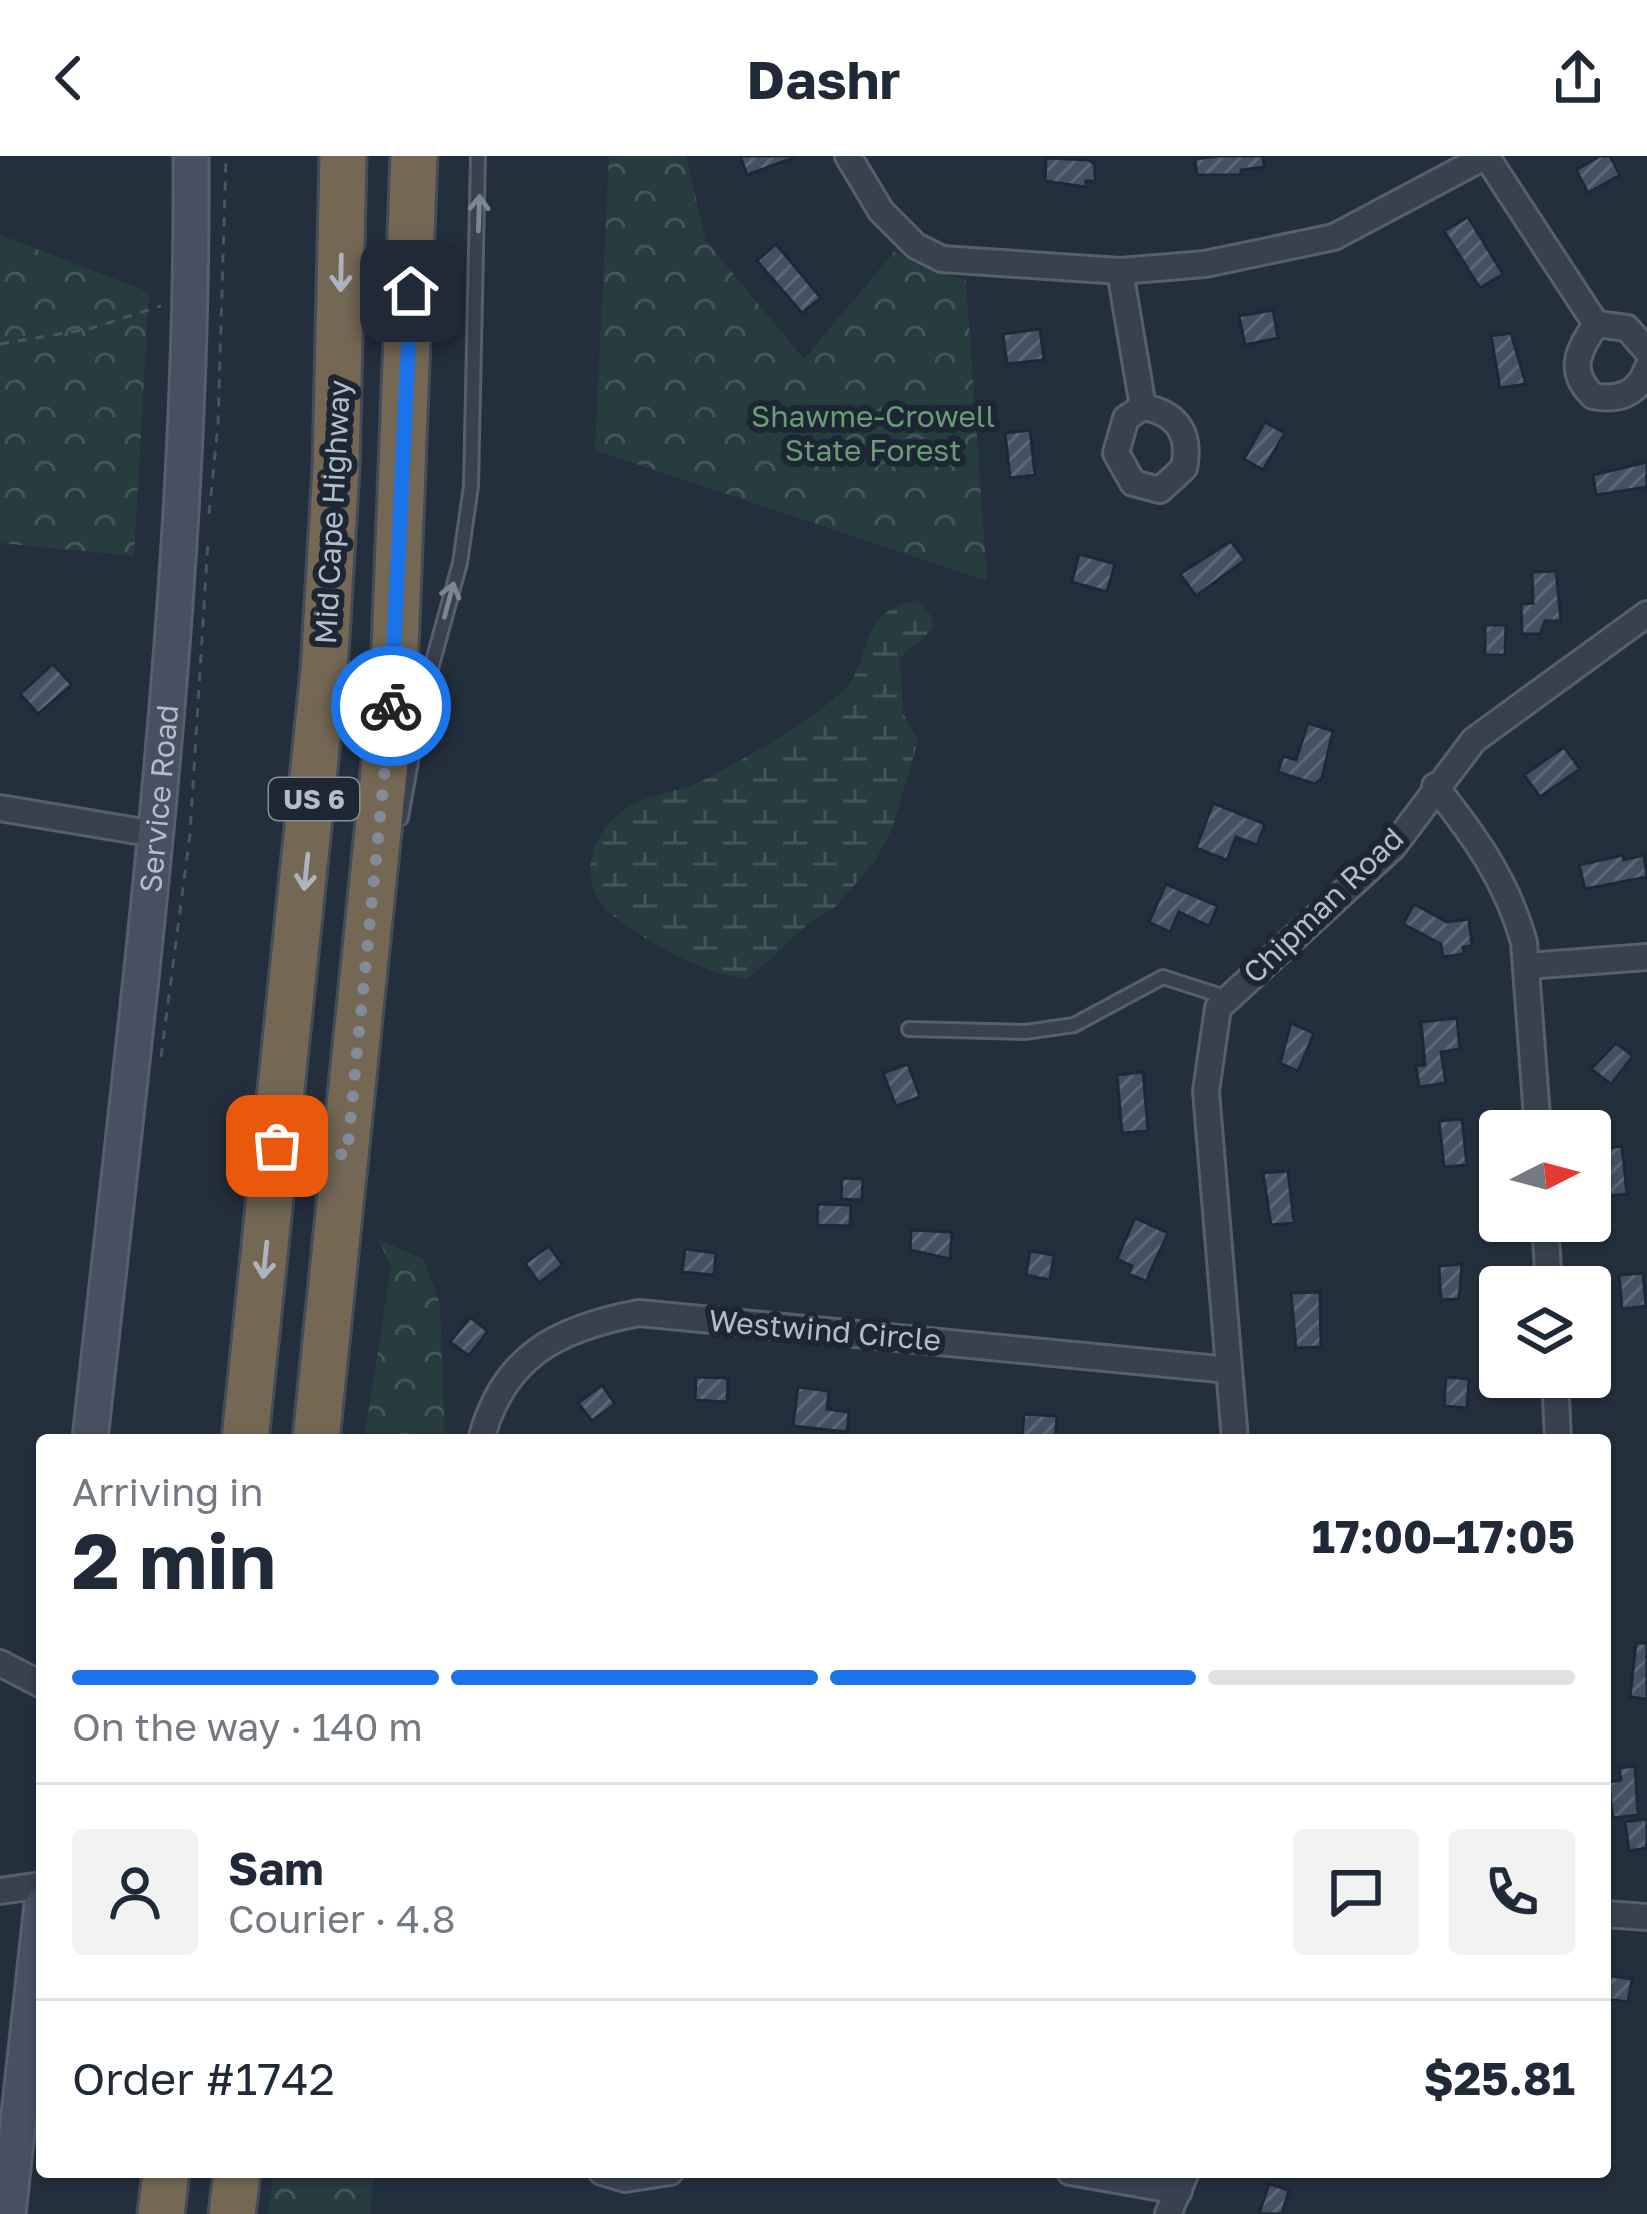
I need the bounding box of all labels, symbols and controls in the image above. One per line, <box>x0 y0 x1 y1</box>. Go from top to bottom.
icon: back <box>36 45 102 111</box>
icon: share <box>1545 45 1611 111</box>
text: Dashr <box>747 46 900 111</box>
one-way arrow <box>468 194 491 233</box>
pin <box>360 240 462 342</box>
one-way arrow <box>330 253 353 292</box>
icon: home <box>378 258 444 324</box>
street label: Mid Cape Highway <box>307 379 357 645</box>
park label: Shawme-Crowell State Forest <box>751 398 995 468</box>
one-way arrow <box>440 582 462 620</box>
courier <box>331 646 451 766</box>
icon: bike <box>358 673 424 739</box>
street label: Service Road <box>132 703 185 894</box>
road number: US 6 <box>269 778 359 820</box>
street label: Chipman Road <box>1236 820 1410 990</box>
one-way arrow <box>295 852 317 891</box>
pin <box>226 1095 328 1197</box>
north arrow <box>1479 1110 1611 1242</box>
map controls <box>1479 1110 1611 1398</box>
icon: bag <box>244 1113 310 1179</box>
one-way arrow <box>253 1239 276 1278</box>
button: layers <box>1479 1266 1611 1398</box>
street label: Westwind Circle <box>707 1302 943 1358</box>
text: Arriving in <box>72 1468 263 1515</box>
text: 17:00–17:05 <box>1312 1509 1575 1563</box>
text: 2 min <box>72 1513 276 1606</box>
text: On the way · 140 m <box>72 1703 423 1750</box>
button: person <box>72 1829 198 1955</box>
button: chat <box>1293 1829 1419 1955</box>
button: phone <box>1449 1829 1575 1955</box>
text: Sam <box>228 1841 324 1895</box>
text: Courier · 4.8 <box>228 1895 456 1942</box>
text: Order #1742 <box>72 2051 335 2105</box>
text: $25.81 <box>1424 2051 1575 2105</box>

